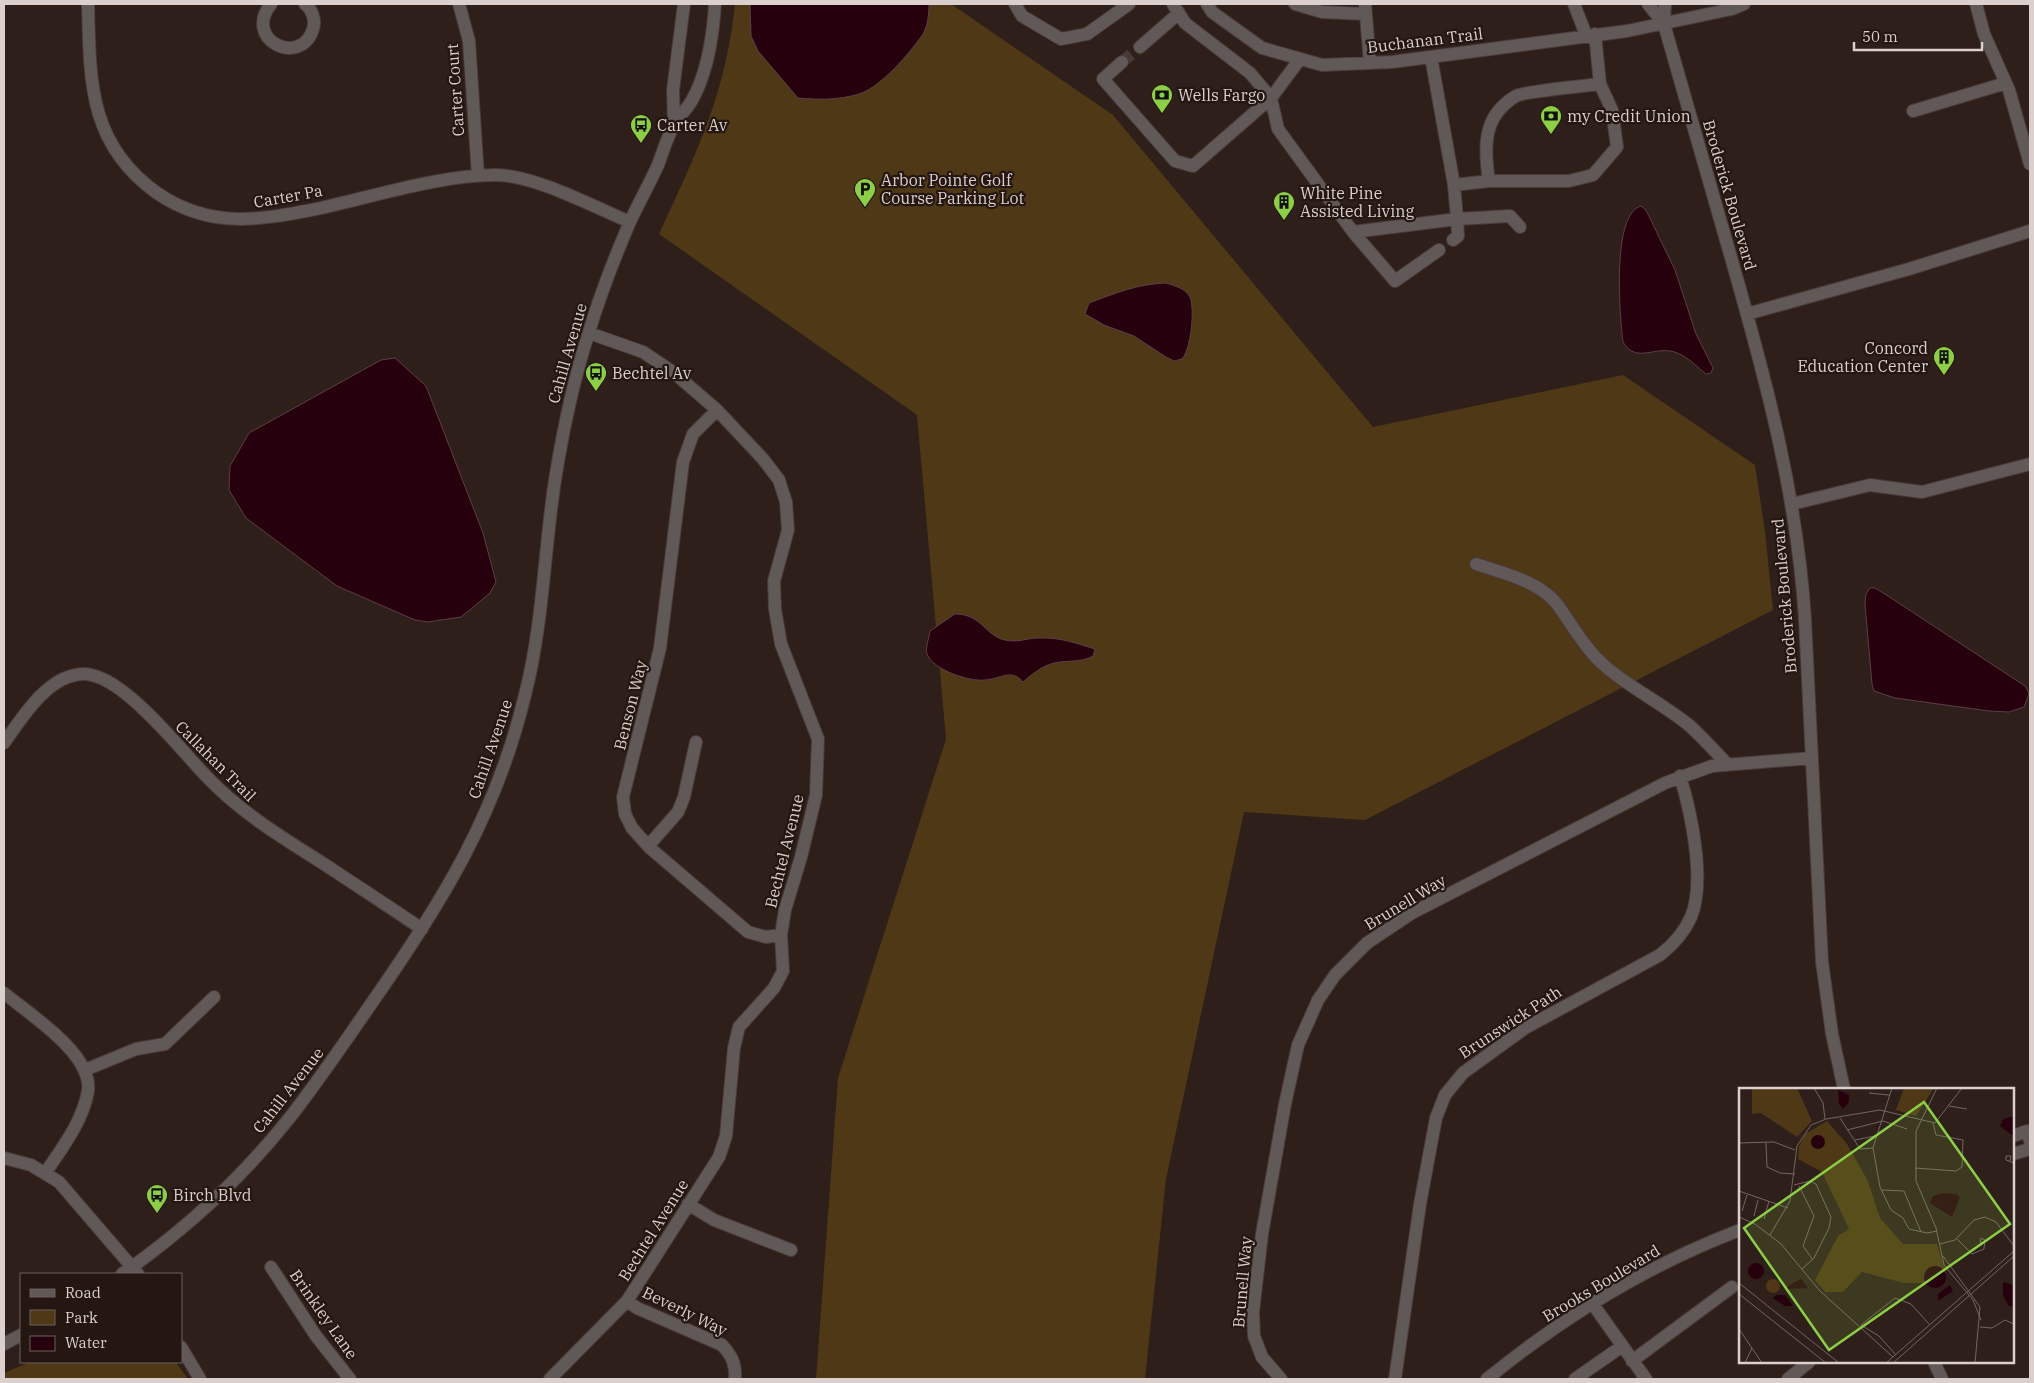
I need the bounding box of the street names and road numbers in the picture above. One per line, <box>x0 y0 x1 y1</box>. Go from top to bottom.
street label: Buchanan Trail <box>1366 23 1484 57</box>
street label: Carter Court <box>442 42 468 137</box>
street label: Broderick Boulevard <box>1699 117 1761 273</box>
street label: Carter Pa <box>252 180 324 212</box>
street label: Cahill Avenue <box>543 300 591 406</box>
street label: Broderick Boulevard <box>1767 517 1801 674</box>
street label: Benson Way <box>609 658 651 752</box>
street label: Cahill Avenue <box>464 697 516 801</box>
street label: Callahan Trail <box>172 717 261 806</box>
street label: Bechtel Avenue <box>760 792 808 910</box>
street label: Brunell Way <box>1361 870 1450 934</box>
street label: Brunswick Path <box>1455 981 1565 1063</box>
street label: Cahill Avenue <box>248 1043 328 1137</box>
street label: Bechtel Avenue <box>614 1175 692 1285</box>
street label: Brunell Way <box>1228 1235 1256 1329</box>
street label: Brooks Boulevard <box>1539 1240 1664 1326</box>
street label: Brinkley Lane <box>286 1265 362 1363</box>
street label: Beverly Way <box>639 1282 731 1340</box>

